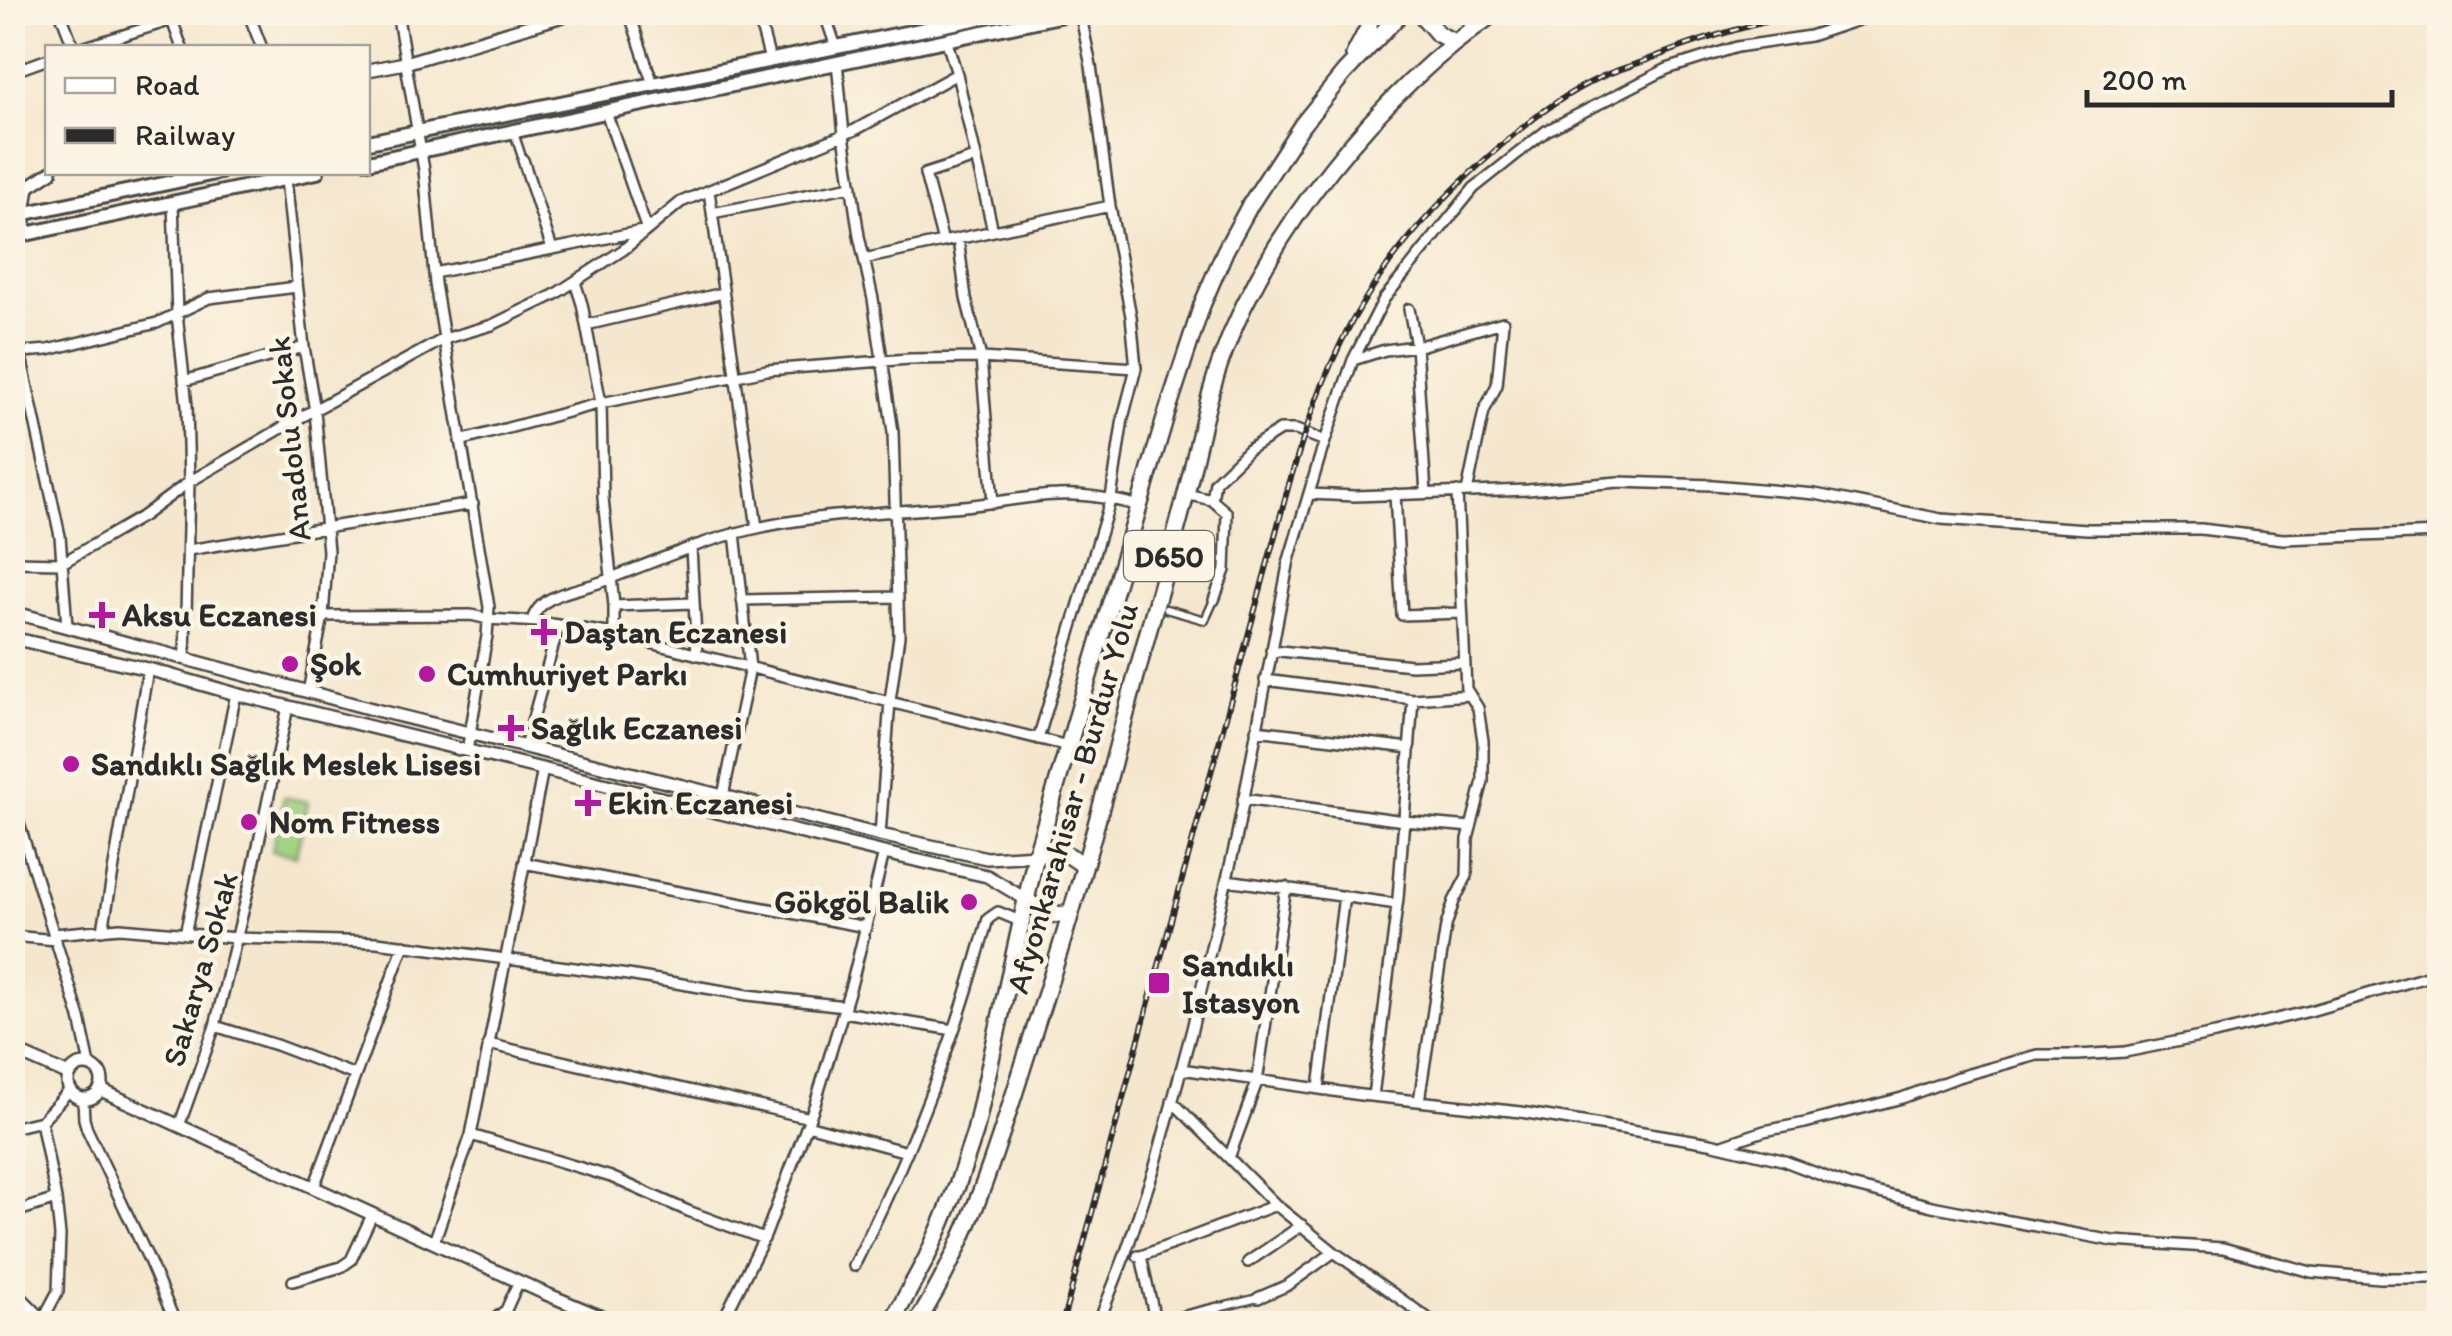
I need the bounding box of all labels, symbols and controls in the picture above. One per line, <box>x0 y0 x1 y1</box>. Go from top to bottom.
legend <box>45 45 370 175</box>
scale bar <box>2087 45 2392 107</box>
text: 200 m <box>2102 61 2187 98</box>
text: Road <box>135 66 200 103</box>
text: Railway <box>135 116 235 153</box>
street label: Anadolu Sokak <box>259 335 319 543</box>
road number: D650 <box>1124 531 1214 581</box>
place label: Aksu Eczanesi <box>121 596 317 634</box>
street label: Afyonkarahisar - Burdur Yolu <box>998 598 1146 998</box>
marker: Aksu Eczanesi <box>91 604 113 626</box>
place label: Daştan Eczanesi <box>564 613 787 651</box>
marker: Daştan Eczanesi <box>533 621 555 643</box>
place label: Şok <box>310 645 361 683</box>
marker: Şok <box>279 653 301 675</box>
place label: Cumhuriyet Parkı <box>447 655 687 693</box>
marker: Cumhuriyet Parkı <box>416 663 438 685</box>
place label: Sağlık Eczanesi <box>531 709 742 747</box>
marker: Sağlık Eczanesi <box>500 717 522 739</box>
place label: Sandıklı Sağlık Meslek Lisesi <box>91 745 481 783</box>
marker: Sandıklı Sağlık Meslek Lisesi <box>60 753 82 775</box>
place label: Ekin Eczanesi <box>608 784 793 822</box>
marker: Ekin Eczanesi <box>577 792 599 814</box>
place label: Nom Fitness <box>269 803 440 841</box>
marker: Nom Fitness <box>238 811 260 833</box>
street label: Sakarya Sokak <box>154 867 246 1071</box>
place label: Gökgöl Balik <box>774 883 949 921</box>
marker: Gökgöl Balik <box>958 891 980 913</box>
place label: Sandıklı Istasyon <box>1182 946 1300 1021</box>
marker: Sandıklı Istasyon <box>1146 970 1172 996</box>

